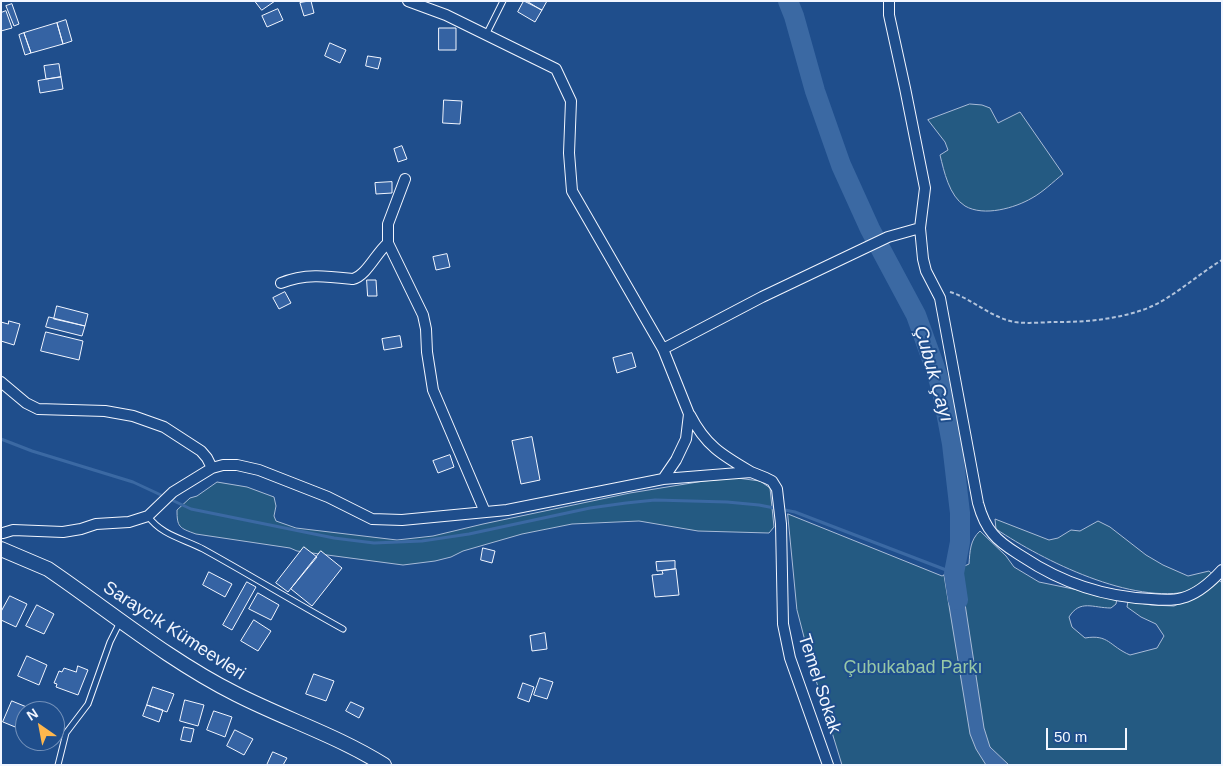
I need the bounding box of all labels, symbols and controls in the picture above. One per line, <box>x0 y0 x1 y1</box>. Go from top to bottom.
water label: Çubuk Çayı <box>908 323 958 425</box>
street label: Saraycık Kümeevleri <box>99 577 249 685</box>
street label: Temel Sokak <box>793 632 845 736</box>
park label: Çubukabad Parkı <box>843 657 983 679</box>
north arrow <box>15 701 65 751</box>
text: N <box>24 705 41 724</box>
scale bar <box>1048 718 1129 750</box>
text: 50 m <box>1054 728 1087 745</box>

